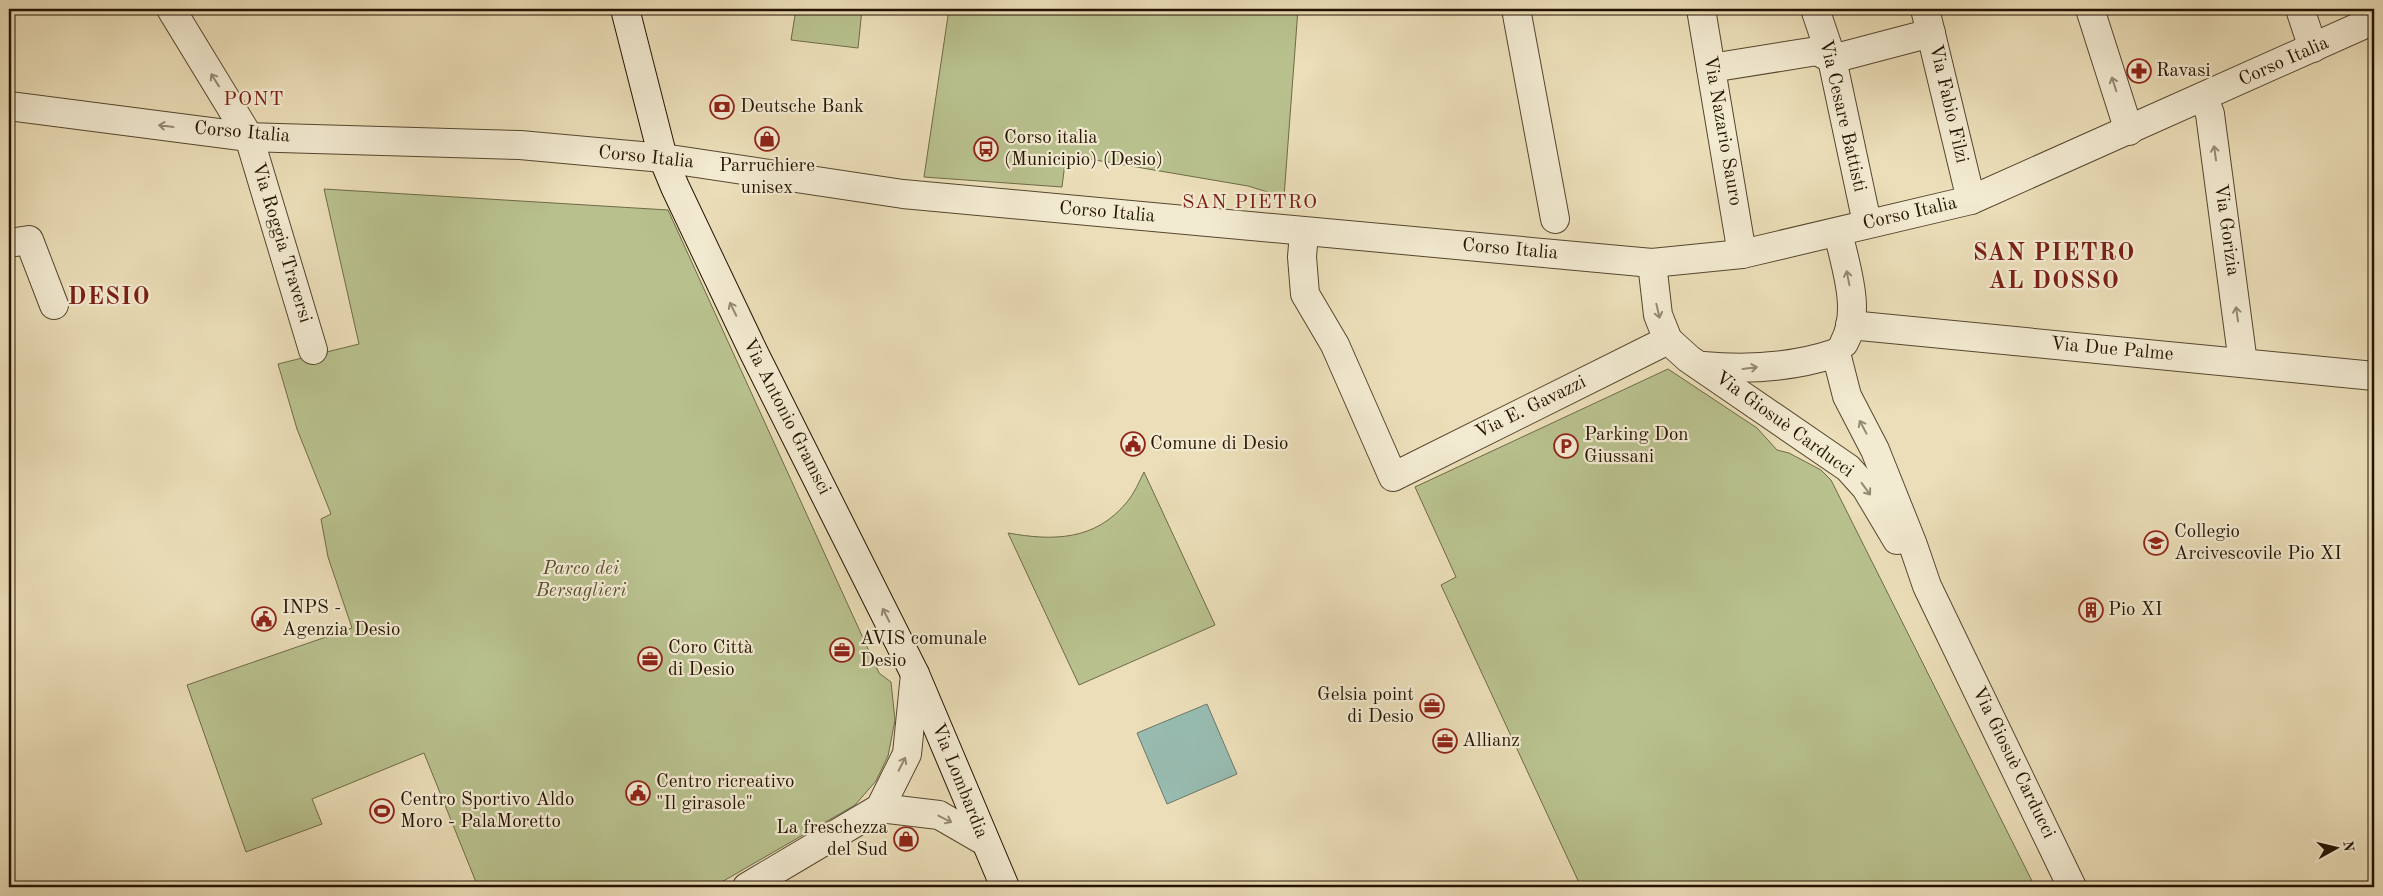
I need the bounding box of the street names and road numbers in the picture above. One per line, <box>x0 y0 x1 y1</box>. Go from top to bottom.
street label: Corso Italia <box>2236 34 2332 90</box>
street label: Via Cesare Battisti <box>1815 38 1869 194</box>
street label: Via Fabio Filzi <box>1925 43 1971 165</box>
street label: Via Nazario Sauro <box>1699 55 1745 207</box>
street label: Corso Italia <box>193 119 291 147</box>
street label: Corso Italia <box>597 144 695 173</box>
street label: Via Roggia Traversi <box>248 161 314 325</box>
street label: Via Gorizia <box>2210 183 2242 278</box>
street label: Corso Italia <box>1861 194 1960 234</box>
street label: Corso Italia <box>1058 199 1156 227</box>
street label: Corso Italia <box>1461 236 1559 264</box>
street label: Via Due Palme <box>2050 335 2174 365</box>
street label: Via Antonio Gramsci <box>738 336 834 498</box>
street label: Via Giosuè Carducci <box>1711 369 1857 481</box>
street label: Via E. Gavazzi <box>1473 373 1589 443</box>
street label: Via Giosuè Carducci <box>1968 684 2058 842</box>
street label: Via Lombardia <box>927 721 991 842</box>

